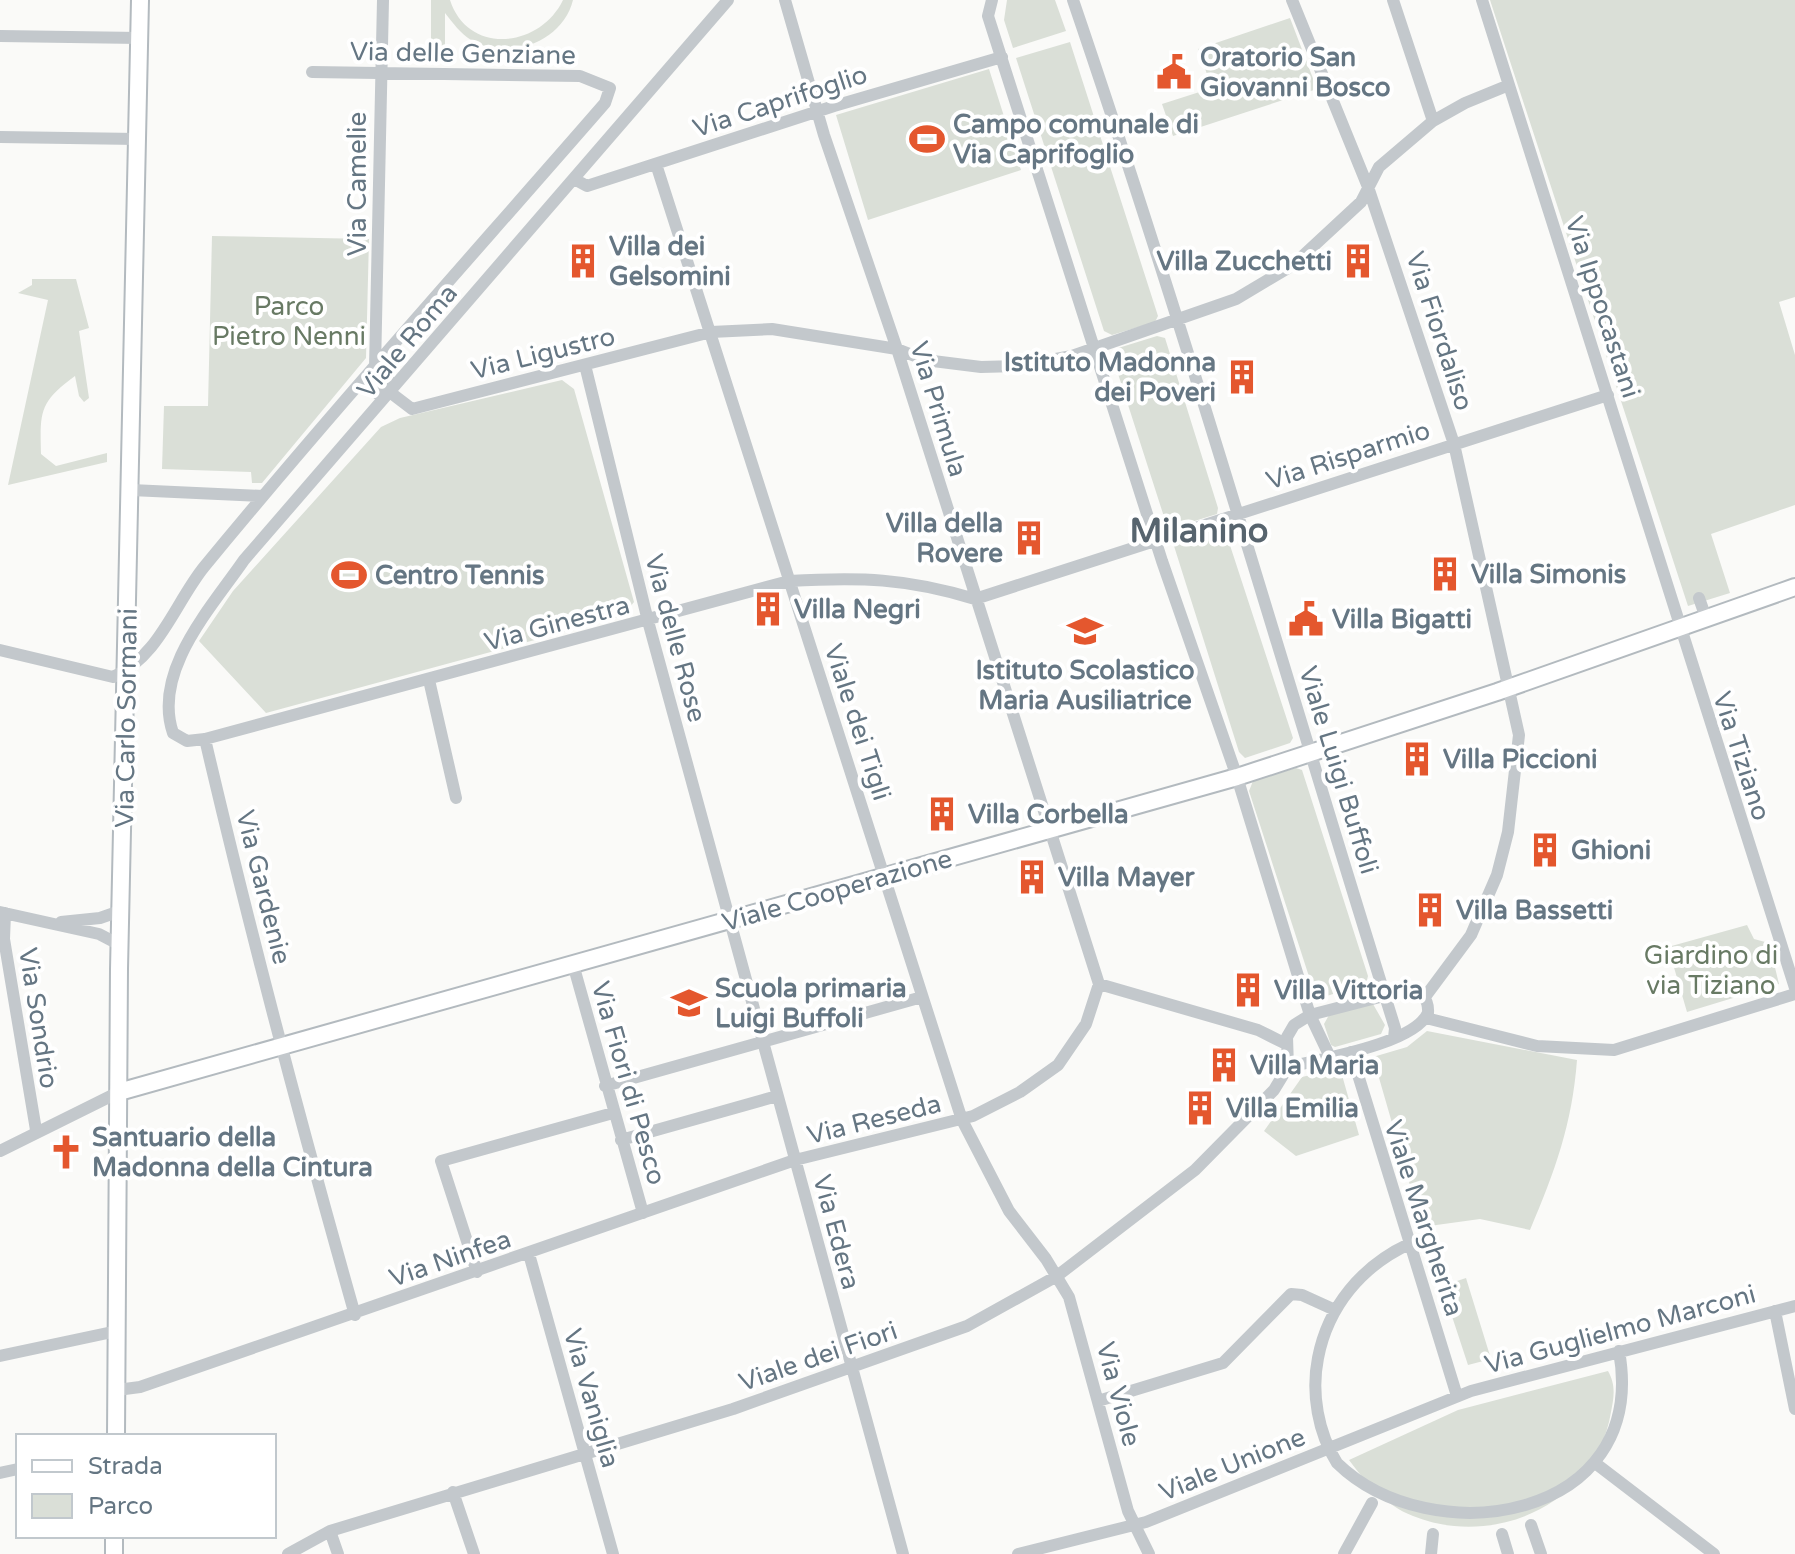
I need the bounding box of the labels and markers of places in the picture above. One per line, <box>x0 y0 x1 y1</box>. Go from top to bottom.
place label: Oratorio San Giovanni Bosco <box>1200 42 1391 103</box>
public building icon: Oratorio San Giovanni Bosco <box>1155 53 1193 91</box>
place label: Campo comunale di Via Caprifoglio <box>953 109 1199 170</box>
sports icon: Campo comunale di Via Caprifoglio <box>908 120 946 158</box>
place label: Villa dei Gelsomini <box>609 231 731 292</box>
building icon: Villa dei Gelsomini <box>564 242 602 280</box>
building icon: Villa Zucchetti <box>1339 242 1377 280</box>
place label: Villa Zucchetti <box>1156 246 1332 277</box>
place label: Istituto Madonna dei Poveri <box>1004 347 1216 408</box>
building icon: Istituto Madonna dei Poveri <box>1223 358 1261 396</box>
place label: Villa della Rovere <box>886 508 1003 569</box>
building icon: Villa della Rovere <box>1010 519 1048 557</box>
building icon: Villa Simonis <box>1426 555 1464 593</box>
sports icon: Centro Tennis <box>330 556 368 594</box>
place label: Villa Simonis <box>1471 559 1626 590</box>
place label: Centro Tennis <box>375 560 544 591</box>
building icon: Villa Negri <box>749 590 787 628</box>
place label: Villa Negri <box>794 594 921 625</box>
public building icon: Villa Bigatti <box>1287 600 1325 638</box>
place label: Villa Bigatti <box>1332 604 1472 635</box>
school or university icon: Istituto Scolastico Maria Ausiliatrice <box>1066 612 1104 650</box>
place label: Istituto Scolastico Maria Ausiliatrice <box>976 655 1195 716</box>
building icon: Villa Piccioni <box>1398 740 1436 778</box>
place label: Villa Piccioni <box>1443 744 1598 775</box>
building icon: Villa Corbella <box>923 795 961 833</box>
place label: Villa Corbella <box>968 799 1129 830</box>
building icon: Ghioni <box>1526 831 1564 869</box>
place label: Ghioni <box>1571 835 1651 866</box>
building icon: Villa Mayer <box>1013 858 1051 896</box>
place label: Villa Mayer <box>1058 862 1196 893</box>
building icon: Villa Bassetti <box>1411 891 1449 929</box>
place label: Villa Bassetti <box>1456 895 1613 926</box>
building icon: Villa Vittoria <box>1229 971 1267 1009</box>
place label: Scuola primaria Luigi Buffoli <box>715 973 907 1034</box>
place label: Villa Vittoria <box>1274 975 1423 1006</box>
school or university icon: Scuola primaria Luigi Buffoli <box>670 984 708 1022</box>
building icon: Villa Maria <box>1205 1046 1243 1084</box>
place label: Villa Maria <box>1250 1050 1379 1081</box>
building icon: Villa Emilia <box>1181 1089 1219 1127</box>
place label: Villa Emilia <box>1226 1093 1359 1124</box>
place label: Santuario della Madonna della Cintura <box>92 1122 373 1183</box>
church icon: Santuario della Madonna della Cintura <box>47 1133 85 1171</box>

